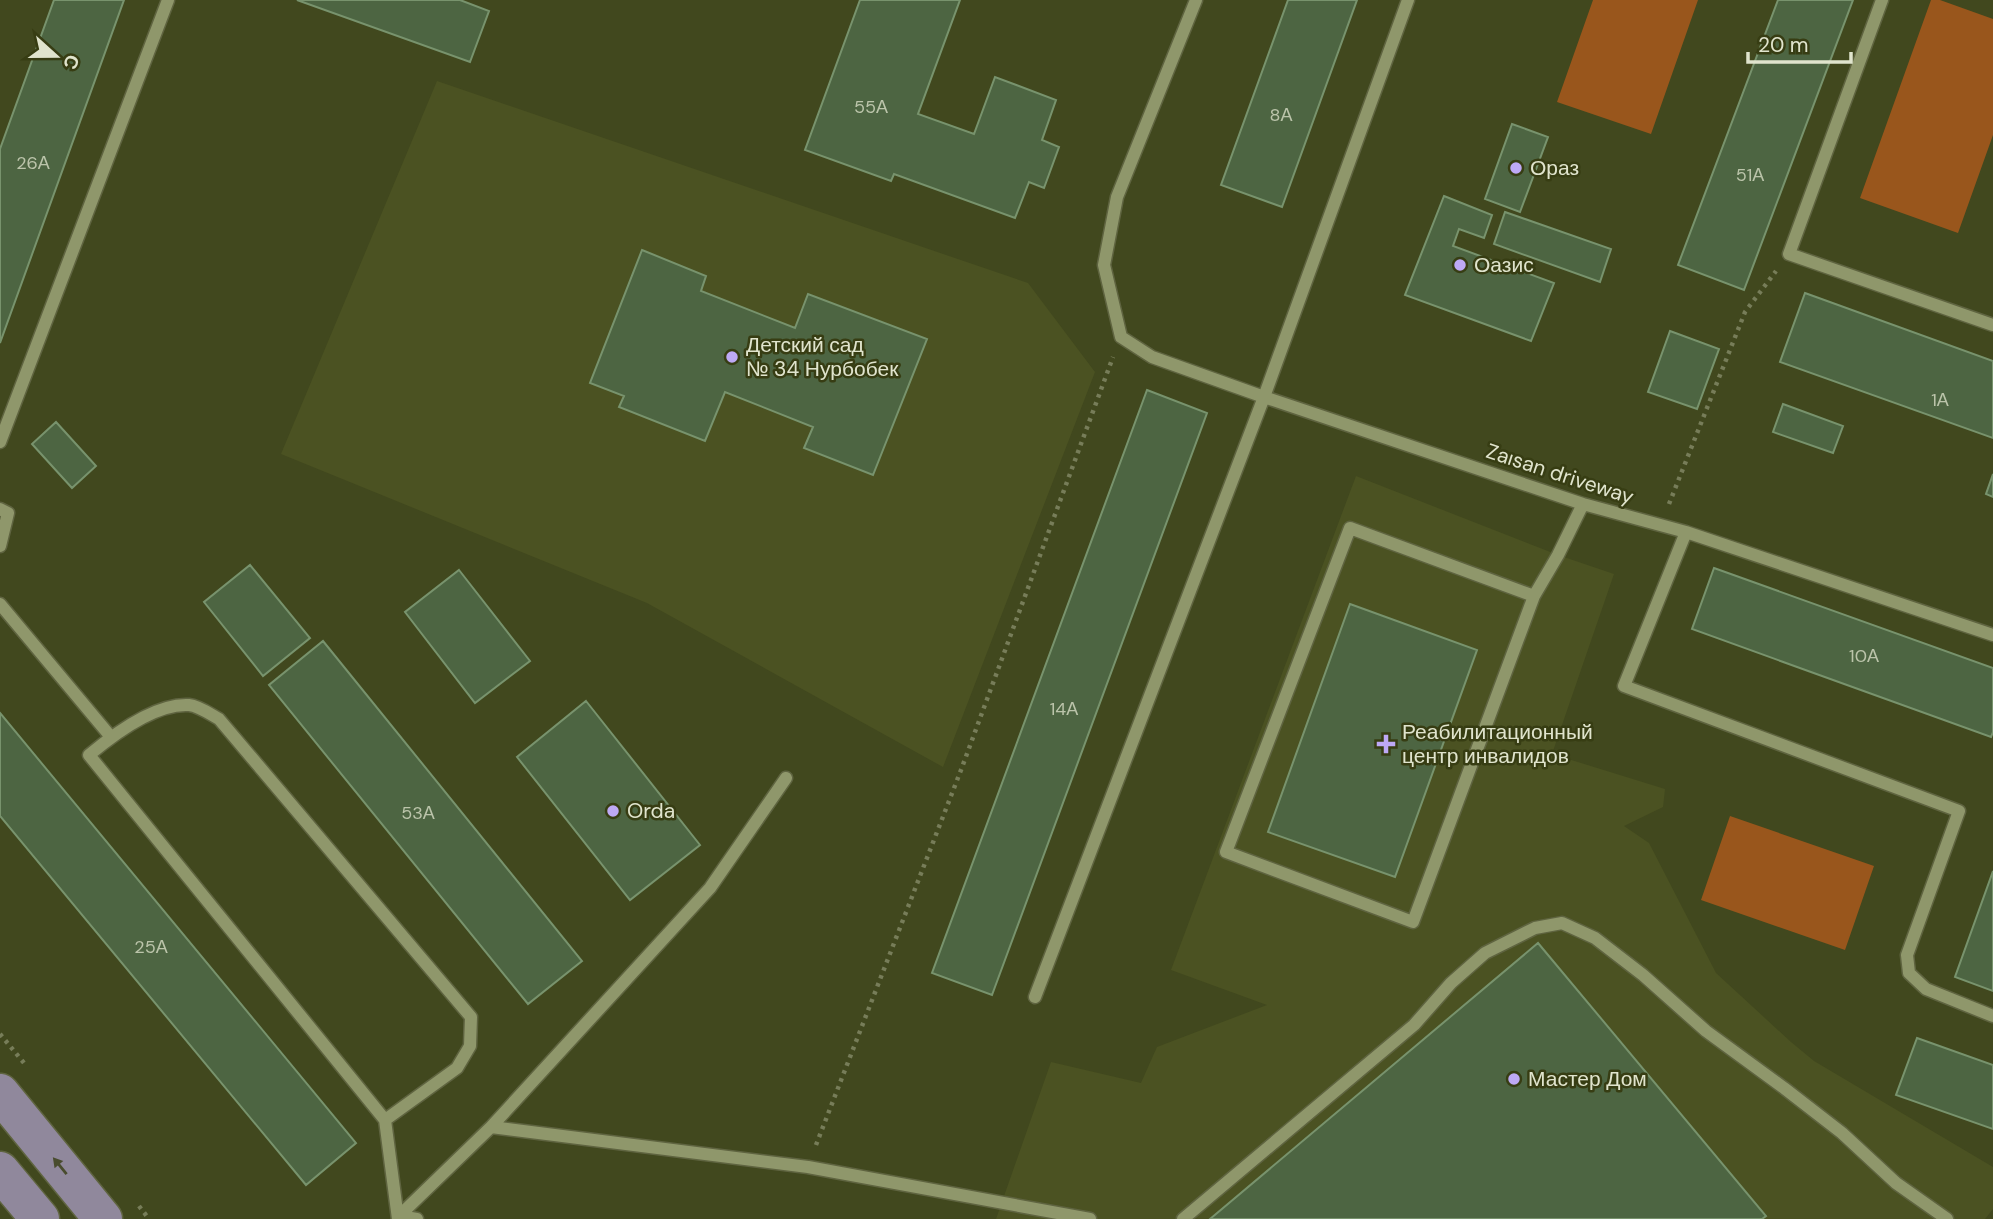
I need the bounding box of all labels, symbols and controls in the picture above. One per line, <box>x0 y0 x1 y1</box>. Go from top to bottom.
north arrow <box>21 21 91 91</box>
scale bar <box>1748 21 1851 65</box>
text: 20 m <box>1758 31 1809 59</box>
text: С <box>57 51 86 73</box>
house number: 55А <box>854 95 888 119</box>
house number: 8А <box>1270 103 1292 127</box>
house number: 26А <box>16 151 50 175</box>
place label: Ораз <box>1530 154 1579 182</box>
marker: Ораз <box>1508 160 1524 176</box>
house number: 51А <box>1736 163 1764 187</box>
place label: Оазис <box>1474 251 1534 279</box>
marker: Оазис <box>1452 257 1468 273</box>
place label: Детский сад № 34 Нурбобек <box>746 331 899 383</box>
marker: Детский сад № 34 Нурбобек <box>724 349 740 365</box>
house number: 1А <box>1931 388 1949 412</box>
street label: Zaısan driveway <box>1483 437 1638 511</box>
house number: 10А <box>1849 644 1879 668</box>
house number: 14А <box>1050 697 1078 721</box>
place label: Реабилитационный центр инвалидов <box>1402 718 1593 770</box>
marker: Реабилитационный центр инвалидов <box>1376 734 1396 754</box>
place label: Orda <box>627 797 675 825</box>
house number: 53А <box>401 801 435 825</box>
marker: Orda <box>605 803 621 819</box>
house number: 25А <box>134 935 168 959</box>
place label: Мастер Дом <box>1528 1065 1647 1093</box>
marker: Мастер Дом <box>1506 1071 1522 1087</box>
one-way arrow <box>52 1158 67 1176</box>

